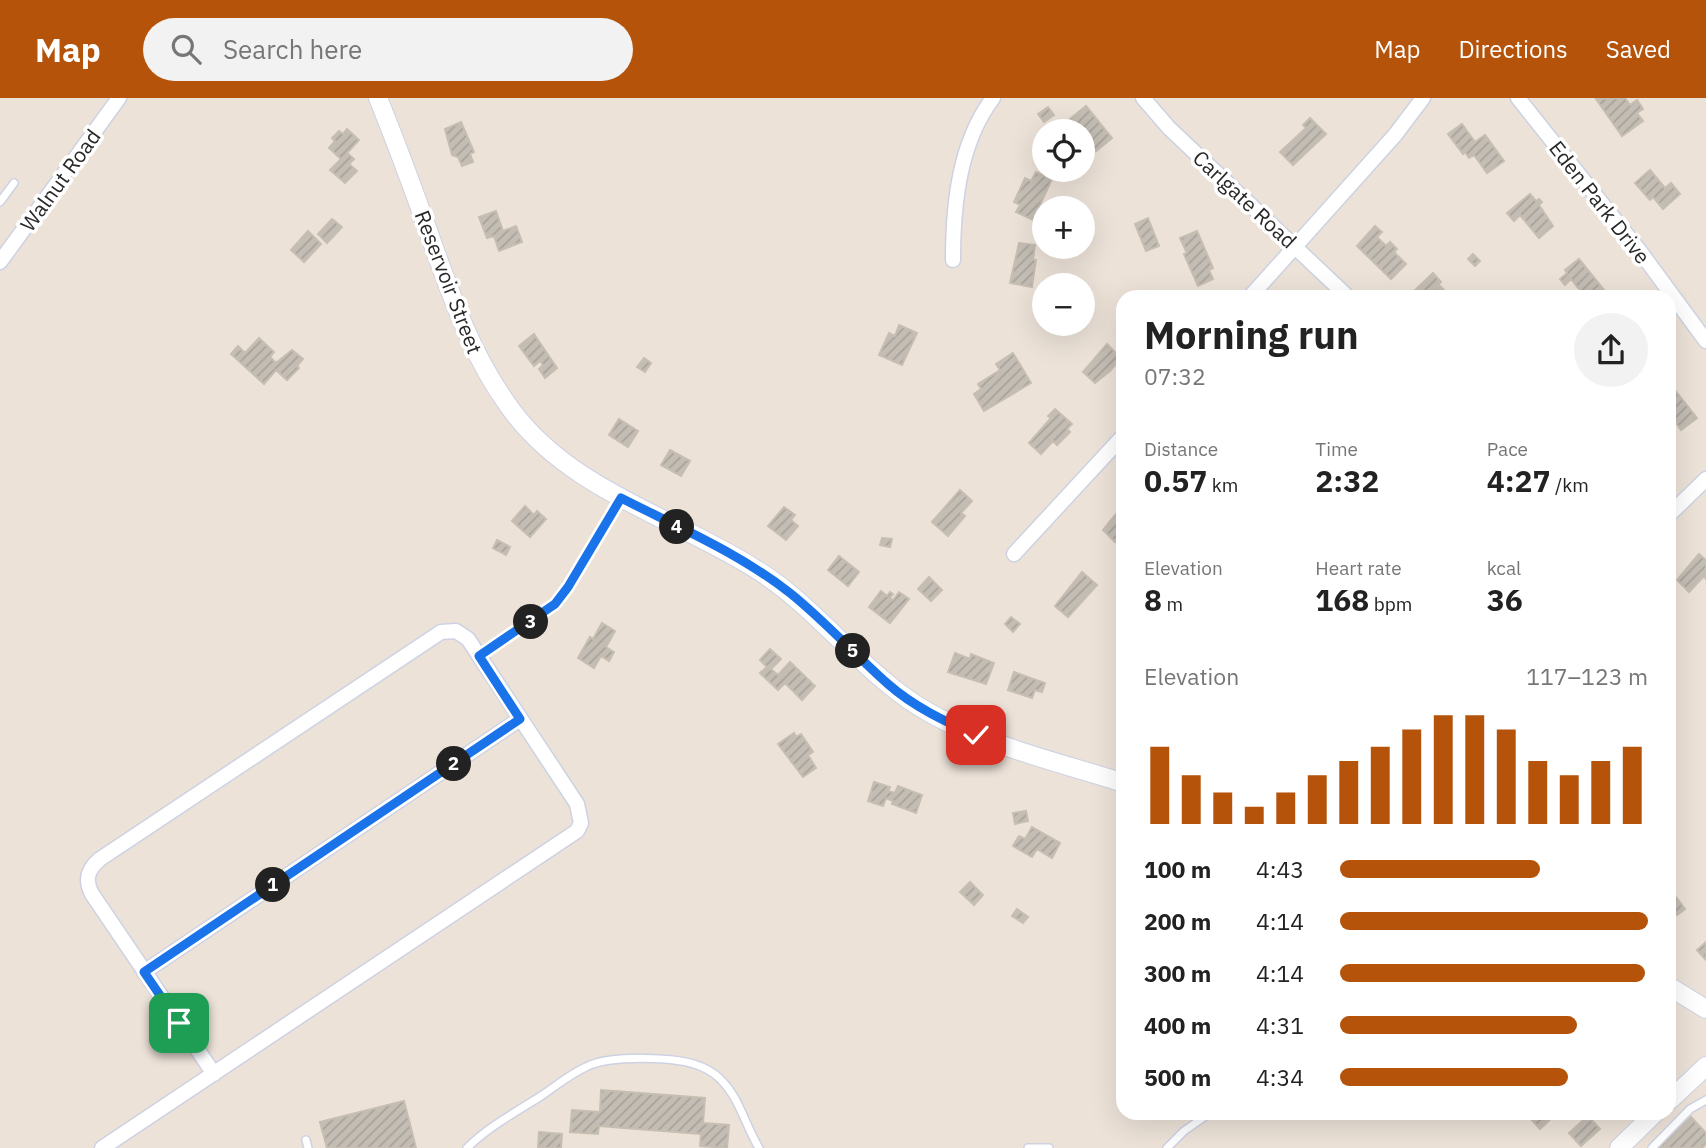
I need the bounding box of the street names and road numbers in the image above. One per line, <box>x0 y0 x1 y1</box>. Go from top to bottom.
street label: Walnut Road <box>13 123 107 237</box>
street label: Eden Park Drive <box>1543 135 1657 269</box>
street label: Carlgate Road <box>1187 144 1303 254</box>
street label: Reservoir Street <box>409 206 489 358</box>

